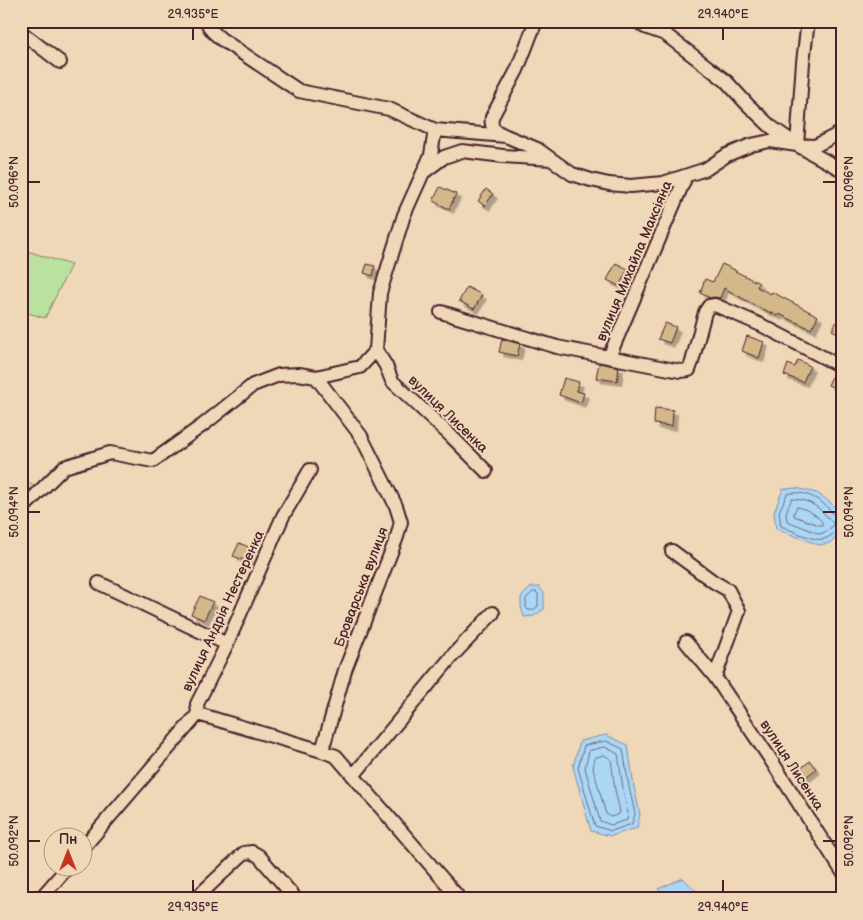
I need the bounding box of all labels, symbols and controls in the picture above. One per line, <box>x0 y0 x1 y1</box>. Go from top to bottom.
text: 29.935°E <box>168 7 219 22</box>
text: 29.940°E <box>697 7 749 22</box>
text: 50.096°N <box>7 156 22 208</box>
text: 50.096°N <box>842 156 857 208</box>
street label: вулиця Михайла Максіяна <box>592 177 676 344</box>
street label: вулиця Лисенка <box>405 372 492 457</box>
text: 50.094°N <box>7 486 22 538</box>
text: 50.094°N <box>842 486 857 538</box>
street label: Броварська вулиця <box>330 524 392 649</box>
street label: вулиця Андрія Нестеренка <box>178 527 268 694</box>
street label: вулиця Лисенка <box>757 717 828 814</box>
text: 50.092°N <box>7 815 22 867</box>
text: 50.092°N <box>842 815 857 867</box>
north arrow <box>42 828 92 878</box>
text: Пн <box>59 831 77 848</box>
text: 29.935°E <box>168 900 219 915</box>
text: 29.940°E <box>697 900 749 915</box>

